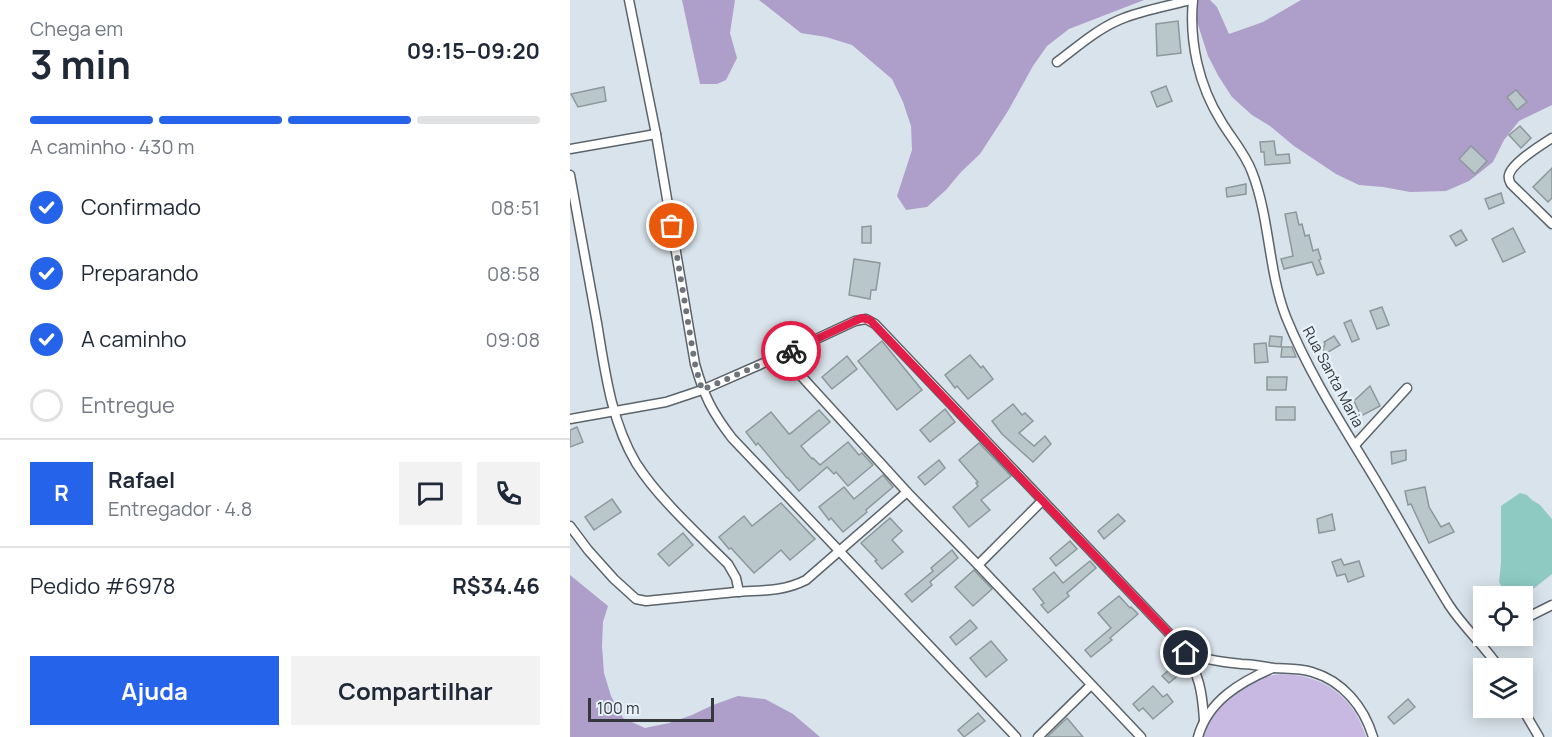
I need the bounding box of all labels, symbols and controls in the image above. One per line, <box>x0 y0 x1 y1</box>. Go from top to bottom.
text: Chega em <box>30 15 123 42</box>
text: 09:15–09:20 <box>407 36 540 66</box>
text: 3 min <box>30 37 131 91</box>
text: A caminho · 430 m <box>30 133 195 160</box>
icon: check <box>30 191 63 224</box>
text: Confirmado <box>81 192 201 222</box>
text: 08:51 <box>491 194 540 221</box>
pin <box>646 200 697 251</box>
icon: bag <box>655 209 688 242</box>
icon: check <box>30 257 63 290</box>
text: Preparando <box>81 258 199 288</box>
text: 08:58 <box>487 260 540 287</box>
courier <box>761 321 821 381</box>
icon: check <box>30 323 63 356</box>
street label: Rua Santa Maria <box>1298 323 1369 431</box>
text: A caminho <box>81 324 187 354</box>
text: 09:08 <box>486 326 540 353</box>
icon: bike <box>775 335 808 368</box>
text: Entregue <box>81 390 175 420</box>
button: chat <box>399 462 462 525</box>
button: phone <box>477 462 540 525</box>
text: Rafael <box>108 465 175 495</box>
text: R <box>54 478 69 508</box>
text: Entregador · 4.8 <box>108 495 252 522</box>
text: Pedido #6978 <box>30 571 176 601</box>
text: R$34.46 <box>452 571 540 601</box>
map controls <box>1473 586 1533 718</box>
button: locate <box>1473 586 1533 646</box>
pin <box>1160 627 1211 678</box>
icon: home <box>1169 636 1202 669</box>
button: Ajuda <box>30 656 279 725</box>
button: Compartilhar <box>291 656 540 725</box>
button: layers <box>1473 658 1533 718</box>
scale bar <box>588 695 714 722</box>
text: 100 m <box>597 697 640 719</box>

